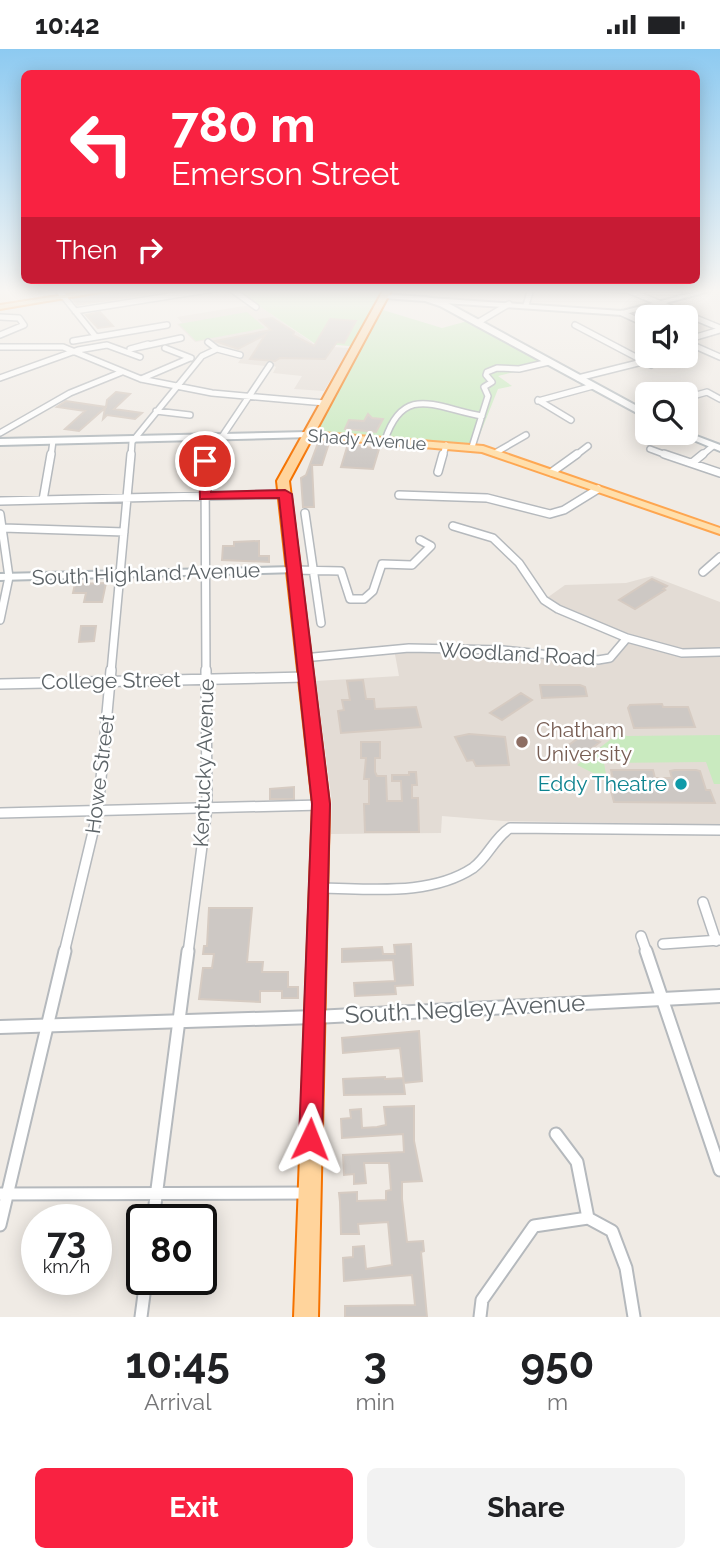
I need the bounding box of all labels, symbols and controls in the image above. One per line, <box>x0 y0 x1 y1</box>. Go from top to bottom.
text: 10:42 <box>35 10 100 40</box>
text: 780 m <box>171 96 316 153</box>
icon: left <box>56 98 147 189</box>
text: Emerson Street <box>171 155 400 192</box>
icon: right <box>131 231 169 269</box>
text: Then <box>56 235 117 265</box>
map controls <box>635 305 698 445</box>
button: sound <box>635 305 698 368</box>
button: search <box>635 382 698 445</box>
street label: Shady Avenue <box>307 425 427 454</box>
pin <box>175 431 235 491</box>
icon: arrive <box>186 442 224 480</box>
street label: South Highland Avenue <box>31 557 261 590</box>
street label: Woodland Road <box>438 637 596 670</box>
street label: College Street <box>41 667 181 694</box>
street label: Kentucky Avenue <box>188 678 219 848</box>
street label: Howe Street <box>80 713 119 835</box>
place label: Chatham University <box>536 717 632 766</box>
marker: Chatham University <box>514 734 530 750</box>
place label: Eddy Theatre <box>538 771 667 796</box>
marker: Eddy Theatre <box>673 776 689 792</box>
street label: South Negley Avenue <box>344 988 586 1029</box>
position arrow <box>273 1102 347 1176</box>
speed limit sign: 80 <box>126 1204 217 1295</box>
text: 73 <box>47 1220 86 1261</box>
text: km/h <box>43 1256 90 1277</box>
text: 10:45 <box>126 1339 230 1388</box>
text: 3 <box>363 1339 387 1388</box>
text: 950 <box>521 1339 594 1388</box>
text: Arrival <box>144 1388 211 1415</box>
text: min <box>355 1388 395 1415</box>
text: m <box>547 1388 568 1415</box>
button: Exit <box>35 1468 353 1548</box>
button: Share <box>367 1468 685 1548</box>

